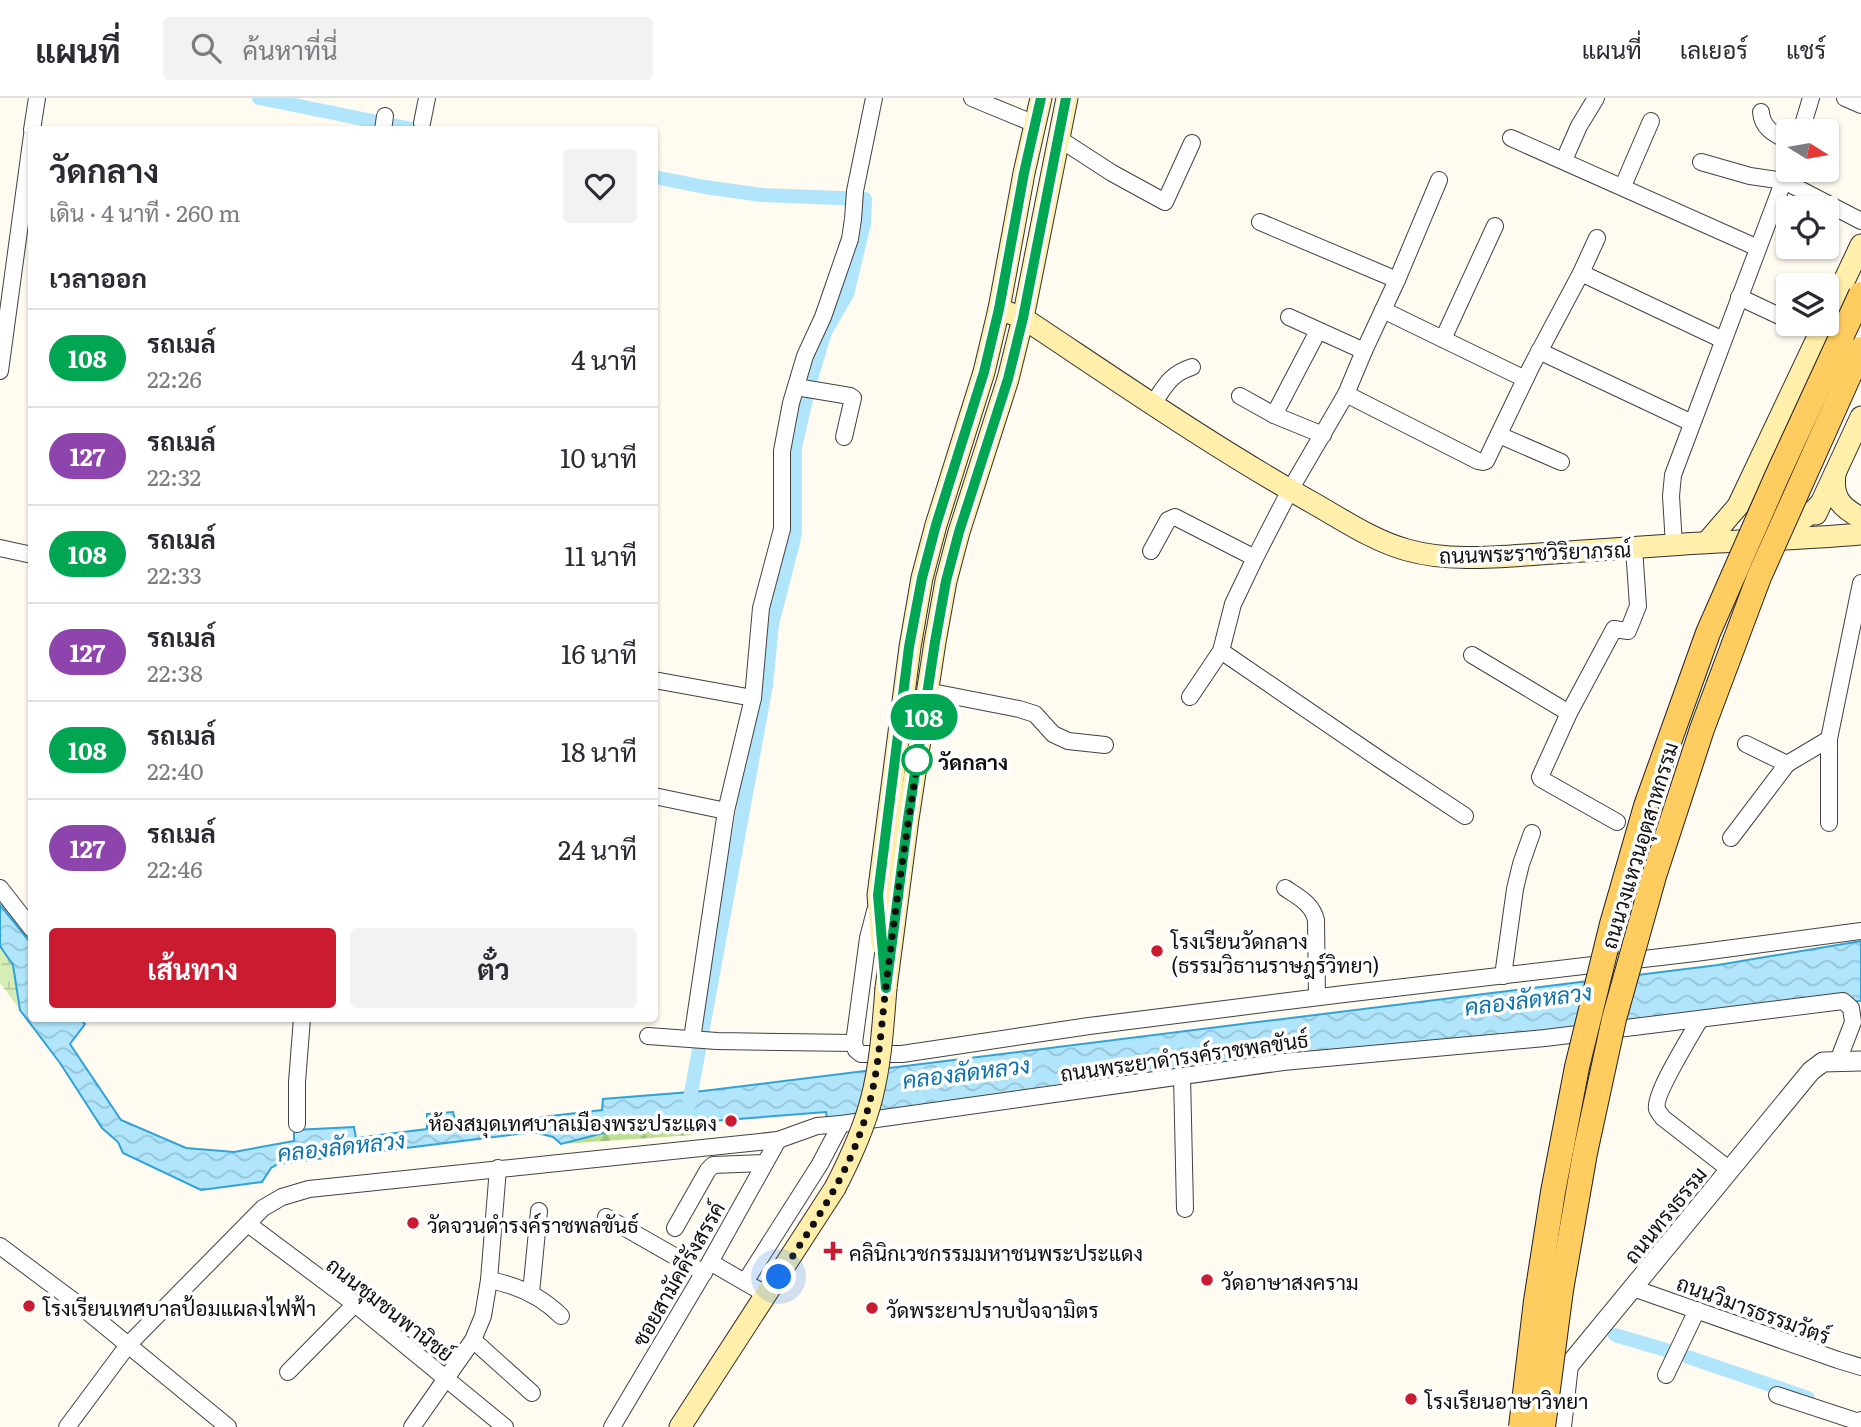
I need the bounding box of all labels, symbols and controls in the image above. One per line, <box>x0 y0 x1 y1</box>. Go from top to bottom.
search box <box>163 17 653 80</box>
text: แผนที่ <box>35 24 121 73</box>
icon: search <box>187 29 225 67</box>
text: ค้นหาที่นี่ <box>243 29 338 68</box>
text: แผนที่ <box>1582 31 1642 66</box>
text: เลเยอร์ <box>1680 31 1748 66</box>
text: แชร์ <box>1786 31 1826 66</box>
north arrow <box>1776 119 1839 182</box>
map controls <box>1776 119 1839 336</box>
text: วัดกลาง <box>49 144 159 193</box>
button: heart <box>563 149 637 223</box>
text: เดิน · 4 นาที · 260 m <box>49 195 241 229</box>
button: locate <box>1776 196 1839 259</box>
text: เวลาออก <box>49 257 147 296</box>
button: layers <box>1776 273 1839 336</box>
text: รถเมล์ <box>147 322 216 361</box>
text: 4 นาที <box>571 339 637 378</box>
text: 108 <box>68 340 107 375</box>
text: 22:26 <box>147 361 202 395</box>
text: รถเมล์ <box>147 420 216 459</box>
text: 10 นาที <box>560 437 637 476</box>
text: 127 <box>70 438 105 473</box>
text: 22:32 <box>147 459 201 493</box>
text: รถเมล์ <box>147 518 216 557</box>
street label: ถนนพระราชวิริยาภรณ์ <box>1438 532 1632 570</box>
text: 11 นาที <box>564 535 637 574</box>
text: 108 <box>68 536 107 571</box>
text: 22:33 <box>147 557 202 591</box>
text: รถเมล์ <box>147 616 216 655</box>
text: 16 นาที <box>561 633 637 672</box>
text: 127 <box>70 634 105 669</box>
text: 22:38 <box>147 655 203 689</box>
line badge: 108 <box>884 694 964 740</box>
text: 108 <box>905 699 943 734</box>
text: รถเมล์ <box>147 714 216 753</box>
text: 18 นาที <box>561 731 637 770</box>
text: 108 <box>68 732 107 767</box>
street label: ถนนวงแหวนอุตสาหกรรม <box>1592 738 1685 953</box>
marker: วัดกลาง <box>902 745 932 775</box>
place label: วัดกลาง <box>938 745 1008 776</box>
text: 22:40 <box>147 753 204 787</box>
text: รถเมล์ <box>147 812 216 851</box>
text: 24 นาที <box>558 829 637 868</box>
text: 127 <box>70 830 105 865</box>
text: 22:46 <box>147 851 203 885</box>
place label: โรงเรียนวัดกลาง (ธรรมวิธานราษฎร์วิทยา) <box>1170 924 1380 980</box>
button: เส้นทาง <box>49 928 336 1008</box>
button: ตั๋ว <box>350 928 637 1008</box>
marker: โรงเรียนวัดกลาง (ธรรมวิธานราษฎร์วิทยา) <box>1149 943 1165 959</box>
water label: คลองลัดหลวง <box>1462 973 1594 1023</box>
street label: ถนนพระยาดำรงค์ราชพลขันธ์ <box>1058 1022 1310 1088</box>
water label: คลองลัดหลวง <box>900 1046 1032 1096</box>
place label: ห้องสมุดเทศบาลเมืองพระประแดง <box>428 1106 717 1138</box>
marker: ห้องสมุดเทศบาลเมืองพระประแดง <box>723 1113 739 1129</box>
water label: คลองลัดหลวง <box>275 1121 407 1169</box>
street label: ถนนทรงธรรม <box>1615 1159 1713 1269</box>
street label: ซอยสามัคคีรังสรรค์ <box>623 1195 731 1351</box>
place label: วัดจวนดำรงค์ราชพลขันธ์ <box>427 1208 639 1239</box>
marker: วัดจวนดำรงค์ราชพลขันธ์ <box>405 1215 421 1231</box>
place label: คลินิกเวชกรรมมหาชนพระประแดง <box>849 1236 1143 1267</box>
marker: คลินิกเวชกรรมมหาชนพระประแดง <box>823 1241 843 1261</box>
street label: ถนนชุมชนพานิชย์ <box>320 1248 461 1368</box>
your location <box>761 1259 796 1294</box>
place label: วัดอาษาสงคราม <box>1221 1265 1359 1296</box>
street label: ถนนวิมารธรรมวัตร์ <box>1673 1266 1835 1350</box>
marker: วัดอาษาสงคราม <box>1199 1272 1215 1288</box>
place label: โรงเรียนเทศบาลป้อมแผลงไฟฟ้า <box>42 1291 316 1322</box>
place label: วัดพระยาปราบปัจจามิตร <box>886 1293 1099 1324</box>
marker: โรงเรียนเทศบาลป้อมแผลงไฟฟ้า <box>21 1298 37 1314</box>
marker: วัดพระยาปราบปัจจามิตร <box>864 1300 880 1316</box>
place label: โรงเรียนอาษาวิทยา <box>1424 1384 1588 1415</box>
marker: โรงเรียนอาษาวิทยา <box>1403 1391 1419 1407</box>

